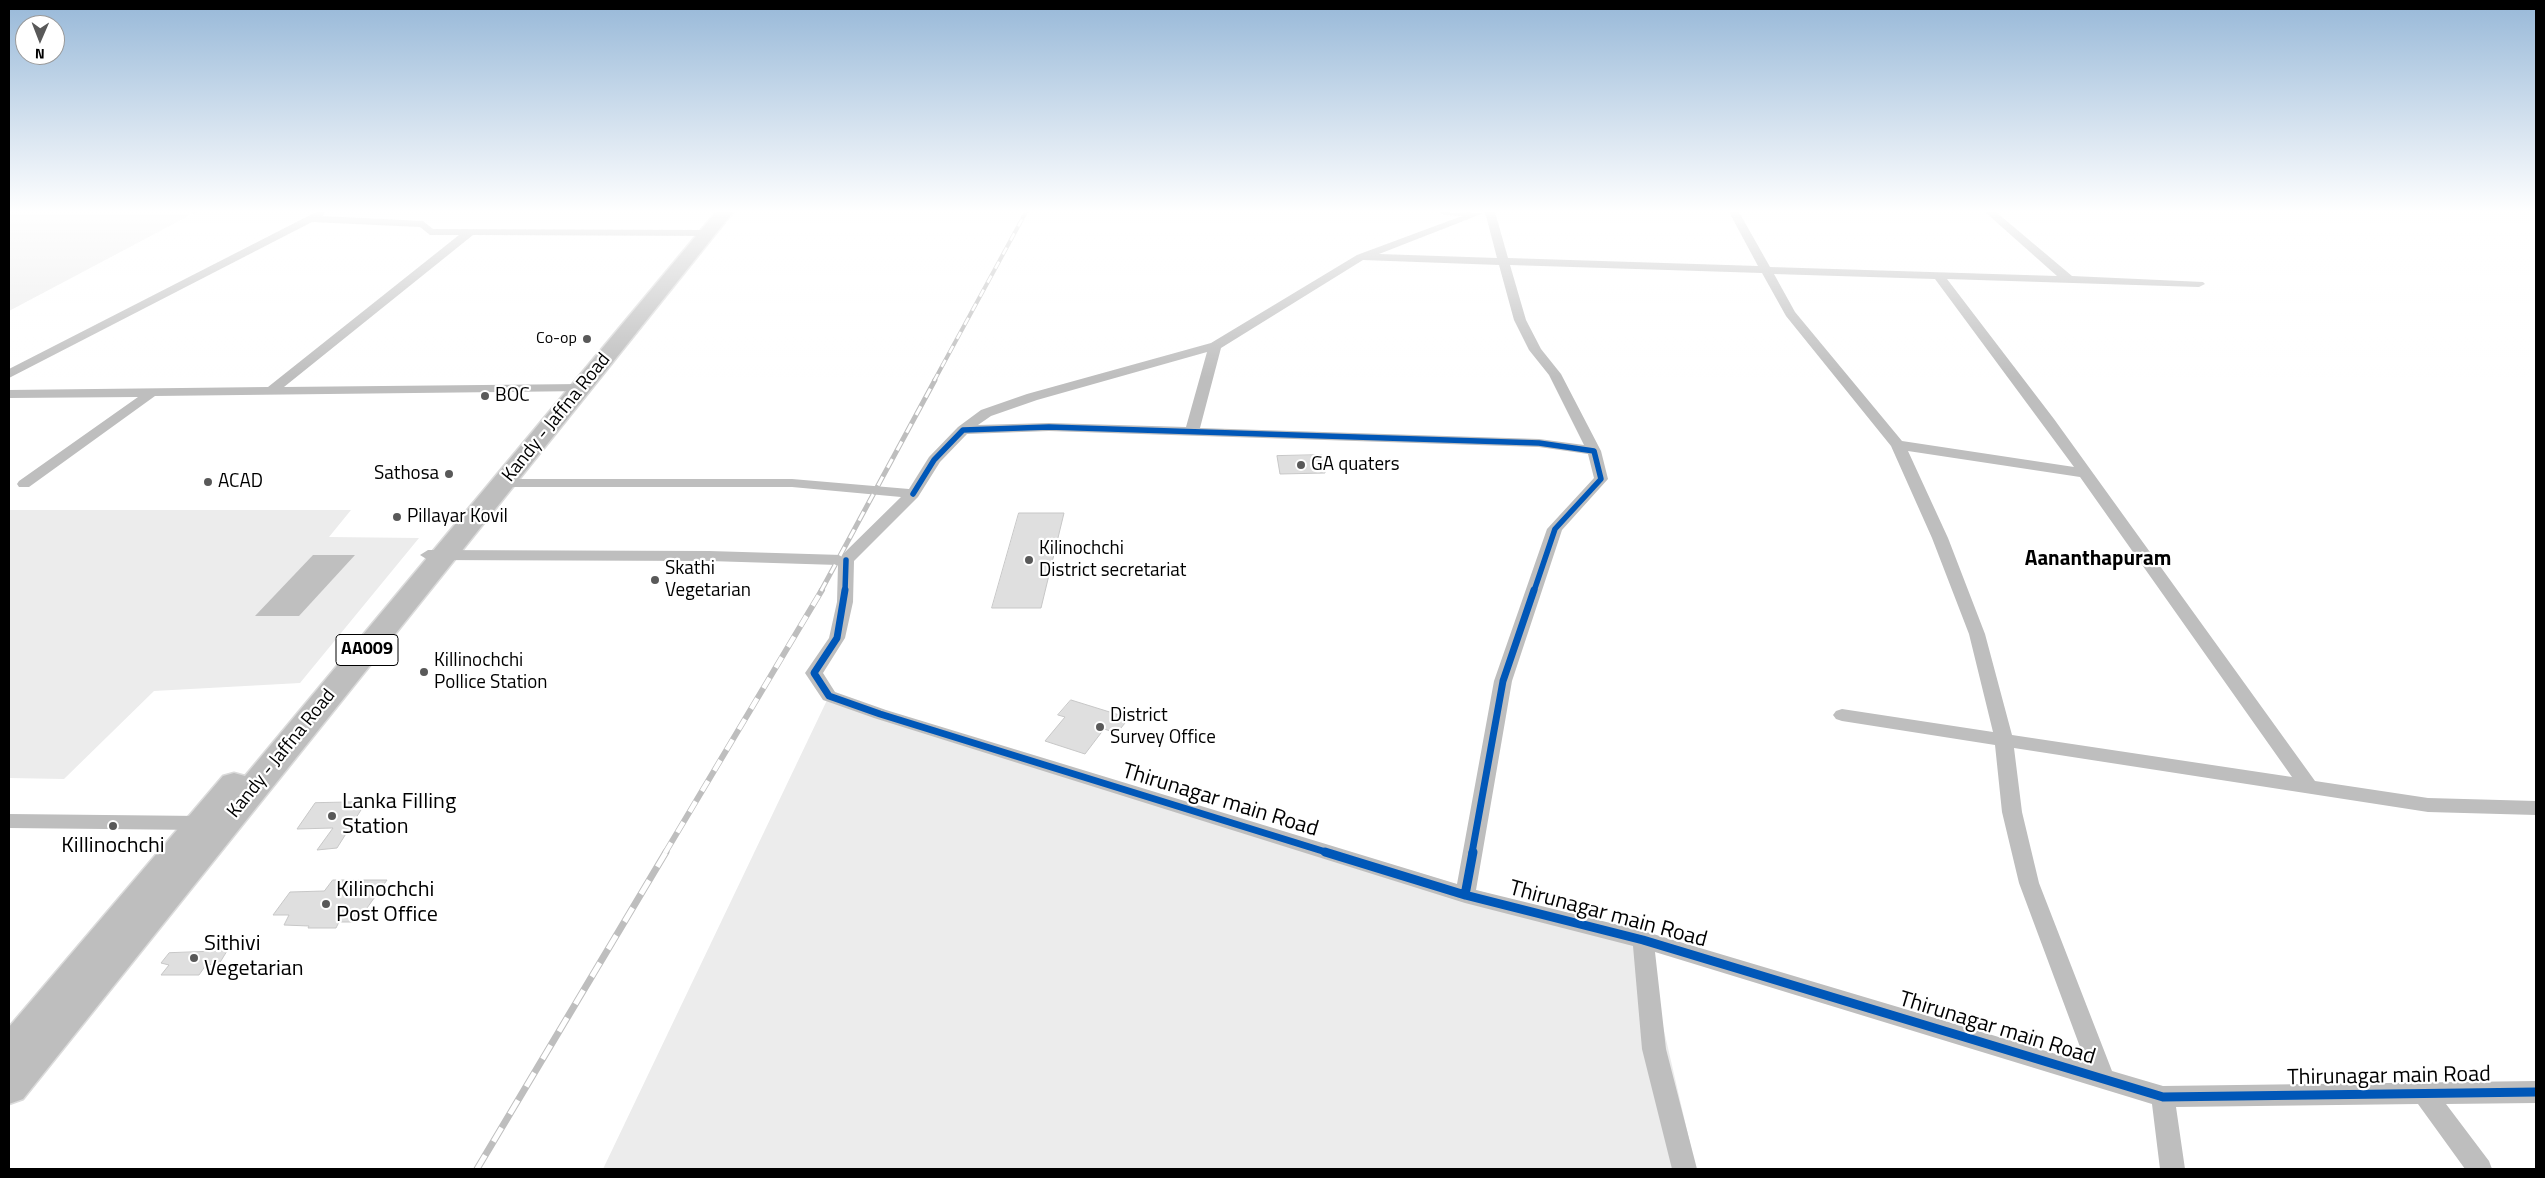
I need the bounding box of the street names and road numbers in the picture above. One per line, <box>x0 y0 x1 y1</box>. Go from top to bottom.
street label: Kandy - Jaffna Road <box>498 349 616 487</box>
road number: AA009 <box>336 634 398 666</box>
street label: Kandy - Jaffna Road <box>223 685 341 823</box>
street label: Thirunagar main Road <box>1119 759 1321 843</box>
street label: Thirunagar main Road <box>1506 876 1710 954</box>
street label: Thirunagar main Road <box>1896 987 2098 1071</box>
street label: Thirunagar main Road <box>2287 1062 2491 1092</box>

